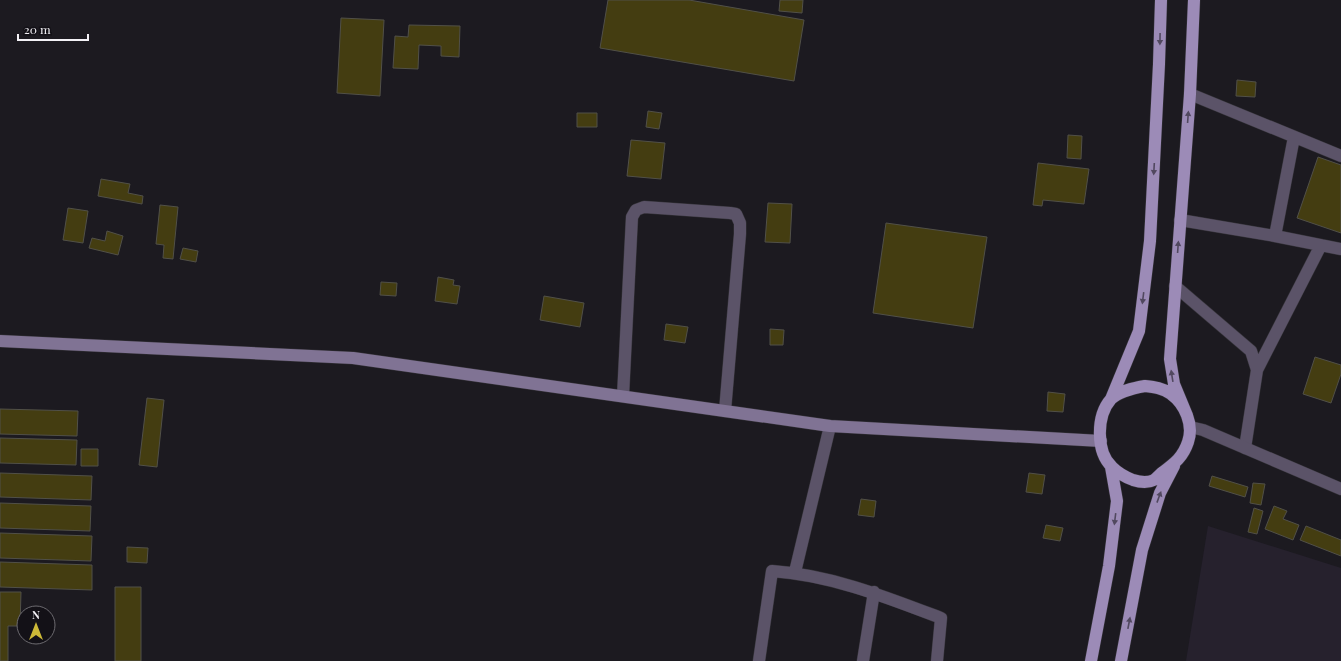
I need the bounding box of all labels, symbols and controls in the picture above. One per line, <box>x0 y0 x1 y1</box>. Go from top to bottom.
scale bar <box>18 16 88 42</box>
text: 20 m <box>24 21 51 37</box>
one-way arrow <box>1157 33 1163 46</box>
one-way arrow <box>1185 111 1192 123</box>
one-way arrow <box>1151 163 1157 176</box>
one-way arrow <box>1175 241 1182 253</box>
one-way arrow <box>1140 292 1146 304</box>
one-way arrow <box>1169 370 1175 382</box>
one-way arrow <box>1157 490 1163 502</box>
one-way arrow <box>1112 513 1118 525</box>
north arrow <box>16 605 56 645</box>
text: N <box>32 607 40 622</box>
one-way arrow <box>1126 617 1132 629</box>

